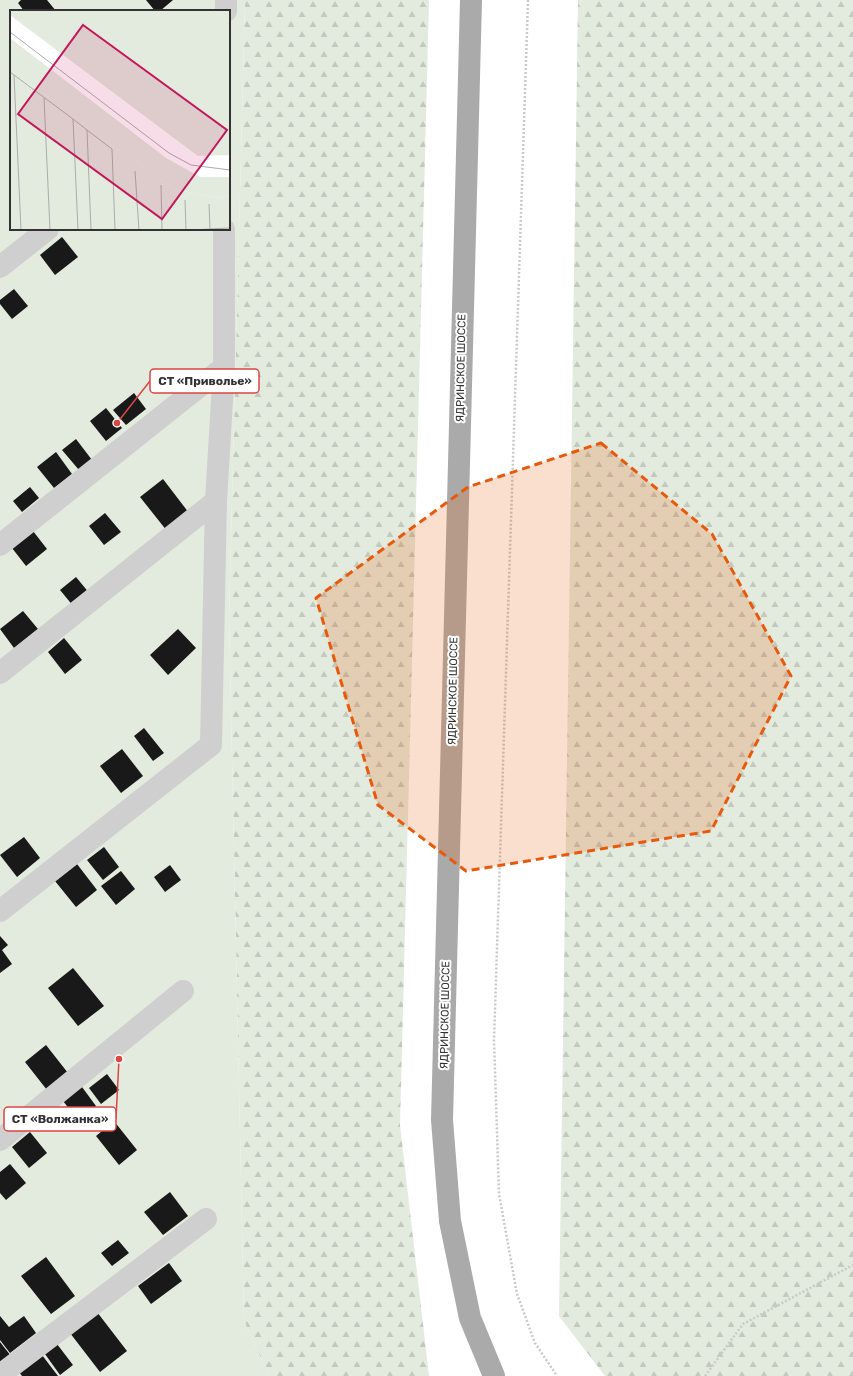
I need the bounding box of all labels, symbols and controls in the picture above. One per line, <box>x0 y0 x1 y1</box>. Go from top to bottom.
inset map <box>10 10 230 230</box>
street label: ЯДРИНСКОЕ ШОССЕ <box>454 313 468 422</box>
callout: СТ «Приволье» <box>150 369 259 393</box>
text: СТ «Приволье» <box>158 374 252 388</box>
street label: ЯДРИНСКОЕ ШОССЕ <box>446 636 460 745</box>
street label: ЯДРИНСКОЕ ШОССЕ <box>438 960 452 1069</box>
callout: СТ «Волжанка» <box>4 1107 116 1131</box>
text: СТ «Волжанка» <box>12 1112 109 1126</box>

